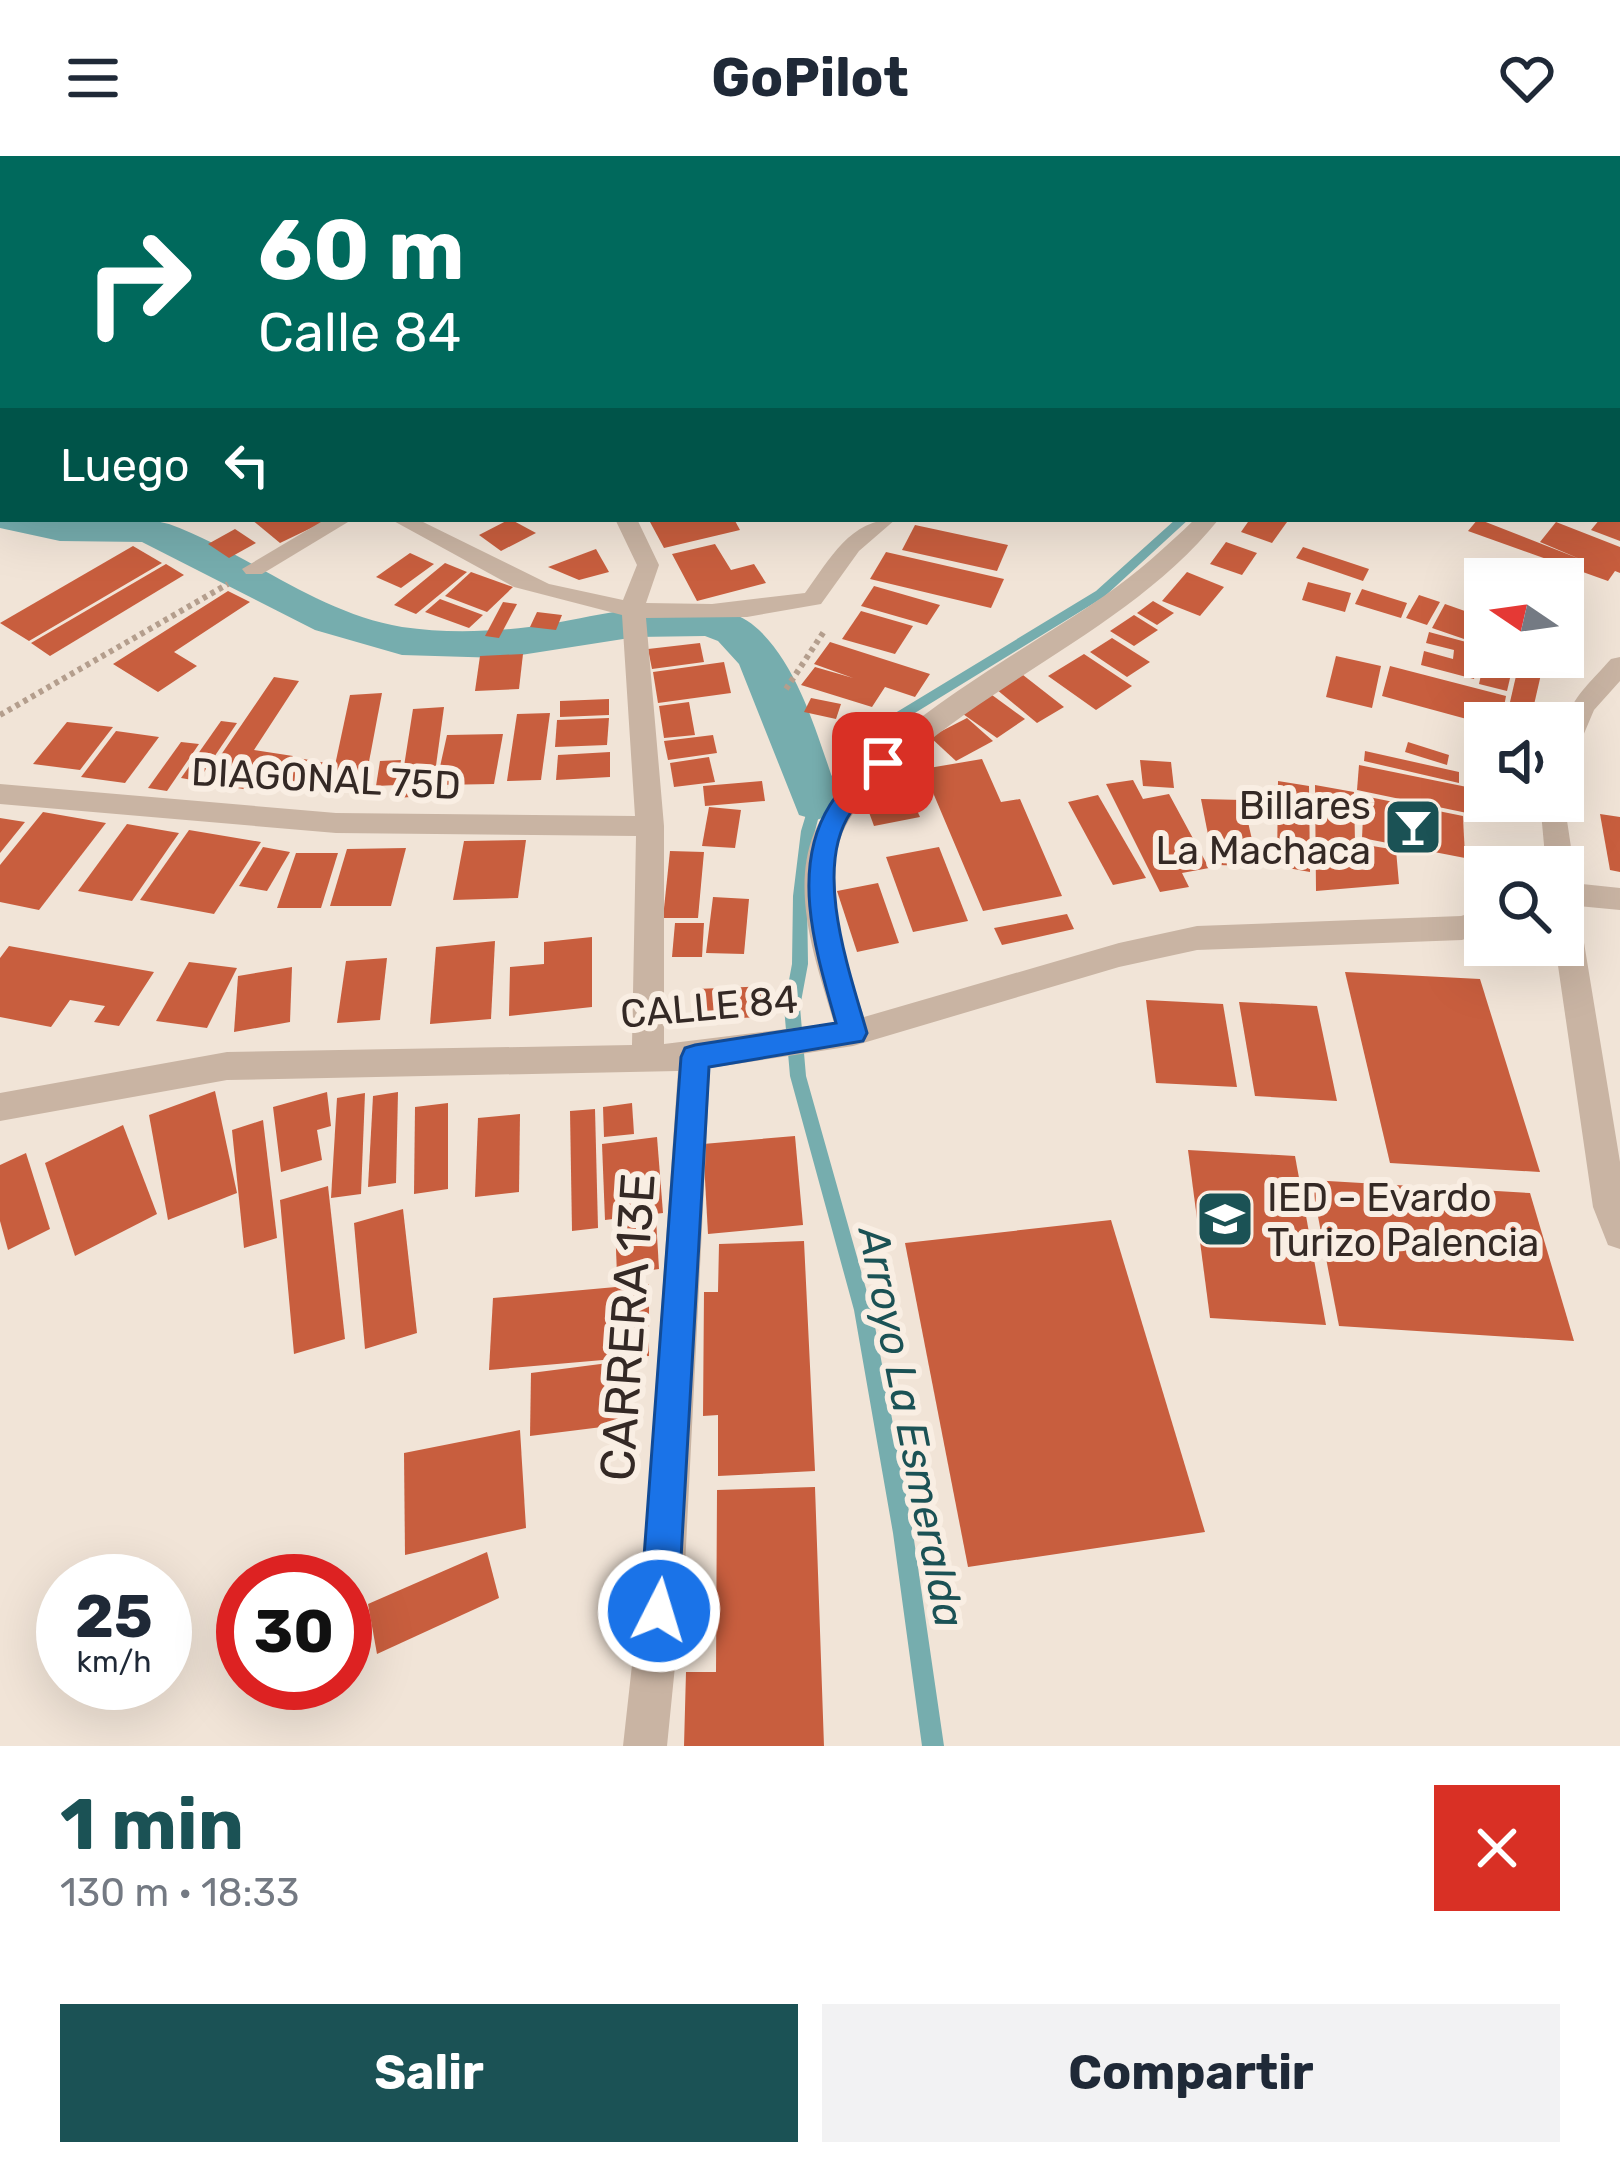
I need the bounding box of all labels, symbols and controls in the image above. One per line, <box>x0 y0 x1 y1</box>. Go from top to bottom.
icon: menu <box>60 45 126 111</box>
icon: heart <box>1494 45 1560 111</box>
text: GoPilot <box>711 46 909 110</box>
text: 60 m <box>258 200 465 300</box>
icon: right <box>60 204 216 360</box>
text: Calle 84 <box>258 301 461 365</box>
icon: left <box>214 432 280 498</box>
text: Luego <box>60 439 190 492</box>
north arrow <box>1464 558 1584 678</box>
map controls <box>1464 558 1584 966</box>
button: sound <box>1464 702 1584 822</box>
pin <box>832 712 934 814</box>
icon: arrive <box>850 730 916 796</box>
street label: DIAGONAL 75D <box>190 749 462 809</box>
place label: Billares La Machaca <box>1156 783 1371 874</box>
bar icon: Billares La Machaca <box>1382 796 1444 858</box>
button: search <box>1464 846 1584 966</box>
street label: CALLE 84 <box>618 976 800 1038</box>
street label: CARRERA 13E <box>588 1171 667 1483</box>
place label: IED - Evardo Turizo Palencia <box>1267 1175 1539 1266</box>
school or university icon: IED - Evardo Turizo Palencia <box>1194 1188 1256 1250</box>
water label: Arroyo La Esmeralda <box>847 1221 974 1632</box>
position arrow <box>596 1548 722 1674</box>
speed limit sign: 30 <box>216 1554 372 1710</box>
text: 25 <box>75 1581 153 1652</box>
text: km/h <box>77 1644 151 1680</box>
text: 1 min <box>60 1782 244 1867</box>
button: close <box>1434 1785 1560 1911</box>
text: 130 m · 18:33 <box>60 1870 299 1916</box>
button: Salir <box>60 2004 798 2142</box>
button: Compartir <box>822 2004 1560 2142</box>

